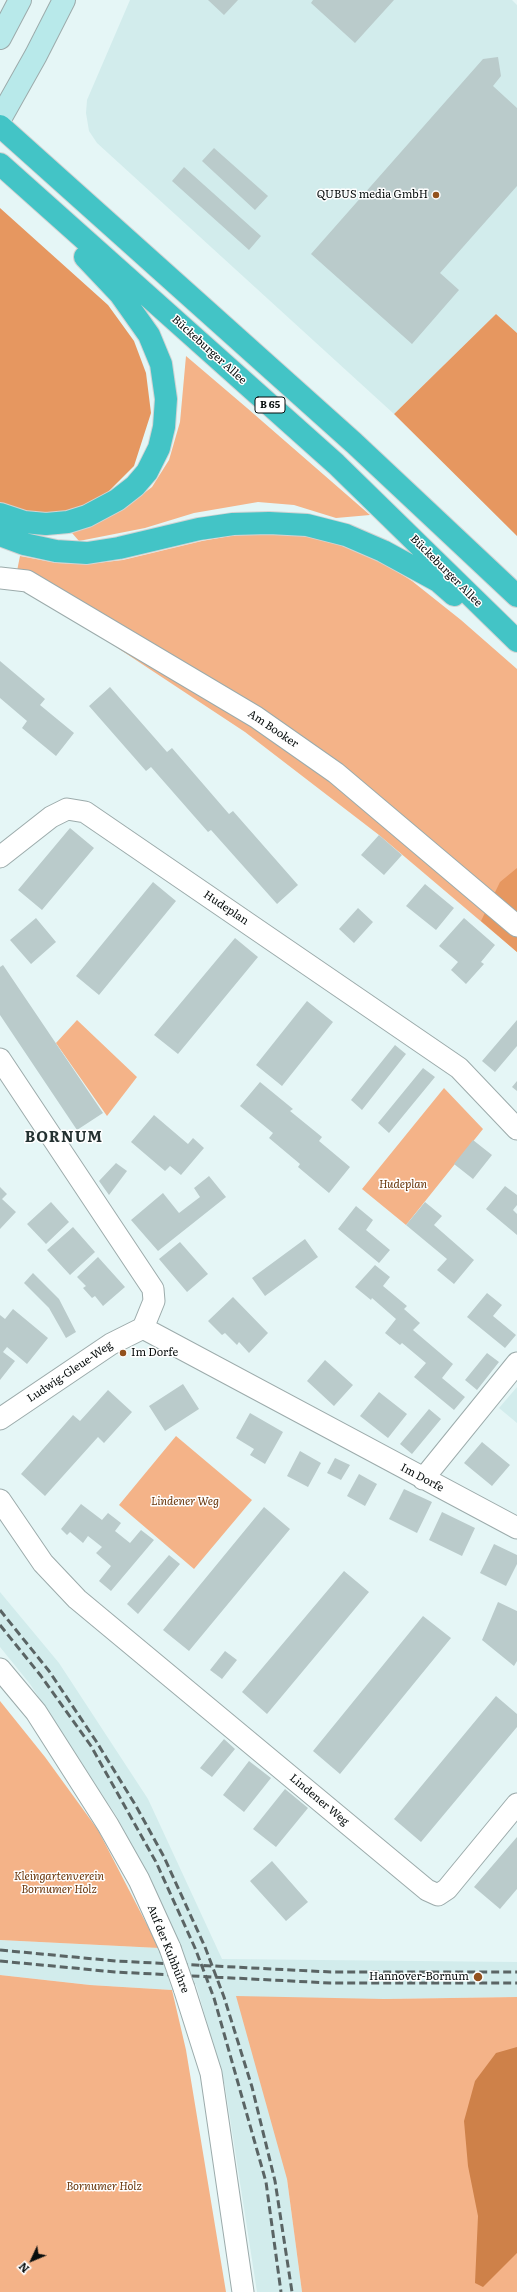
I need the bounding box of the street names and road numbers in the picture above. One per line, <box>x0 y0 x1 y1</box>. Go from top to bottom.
street label: Bückeburger Allee <box>169 313 249 387</box>
road number: B 65 <box>255 397 285 413</box>
street label: Bückeburger Allee <box>407 532 485 610</box>
street label: Am Booker <box>245 707 301 751</box>
street label: Hudeplan <box>201 888 251 928</box>
street label: Ludwig-Gleue-Weg <box>25 1339 115 1405</box>
street label: Im Dorfe <box>398 1461 446 1495</box>
street label: Lindener Weg <box>287 1771 351 1829</box>
street label: Auf der Kuhbühre <box>144 1903 192 1995</box>

